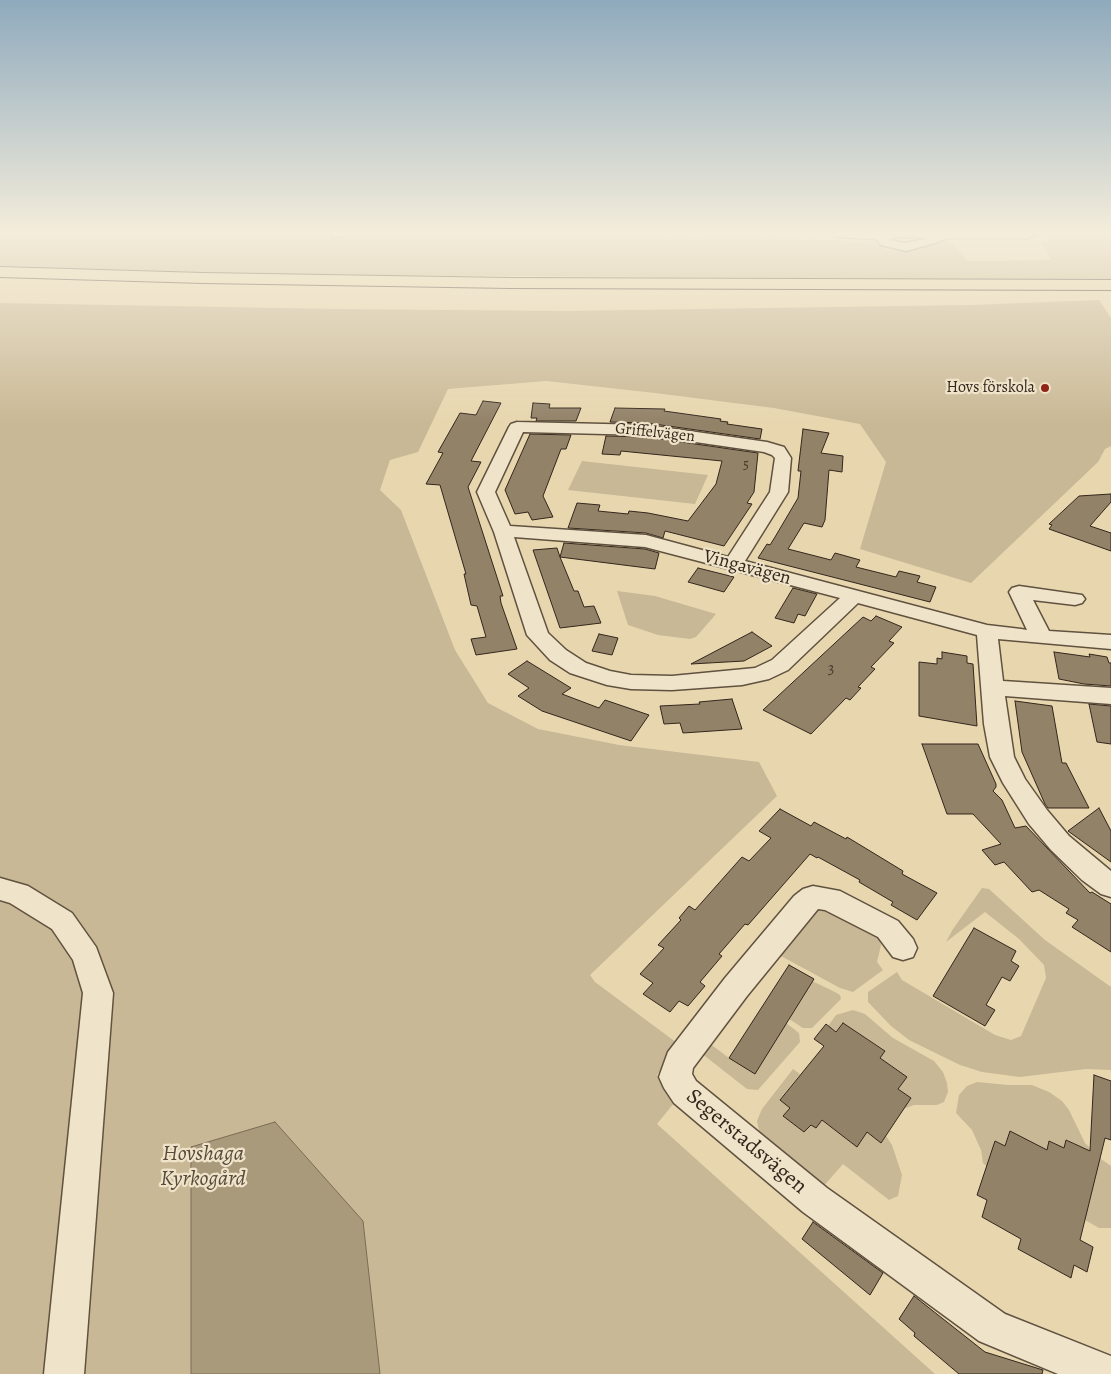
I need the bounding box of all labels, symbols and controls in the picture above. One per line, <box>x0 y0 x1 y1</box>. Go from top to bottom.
place label: Hovs förskola <box>946 378 1035 398</box>
marker: Hovs förskola <box>1039 382 1051 394</box>
street label: Griffelvägen <box>614 419 696 447</box>
house number: 5 <box>743 458 749 474</box>
street label: Vingavägen <box>701 545 793 591</box>
house number: 3 <box>828 659 834 679</box>
street label: Segerstadsvägen <box>680 1084 812 1200</box>
park label: Hovshaga Kyrkogård <box>160 1142 246 1194</box>

